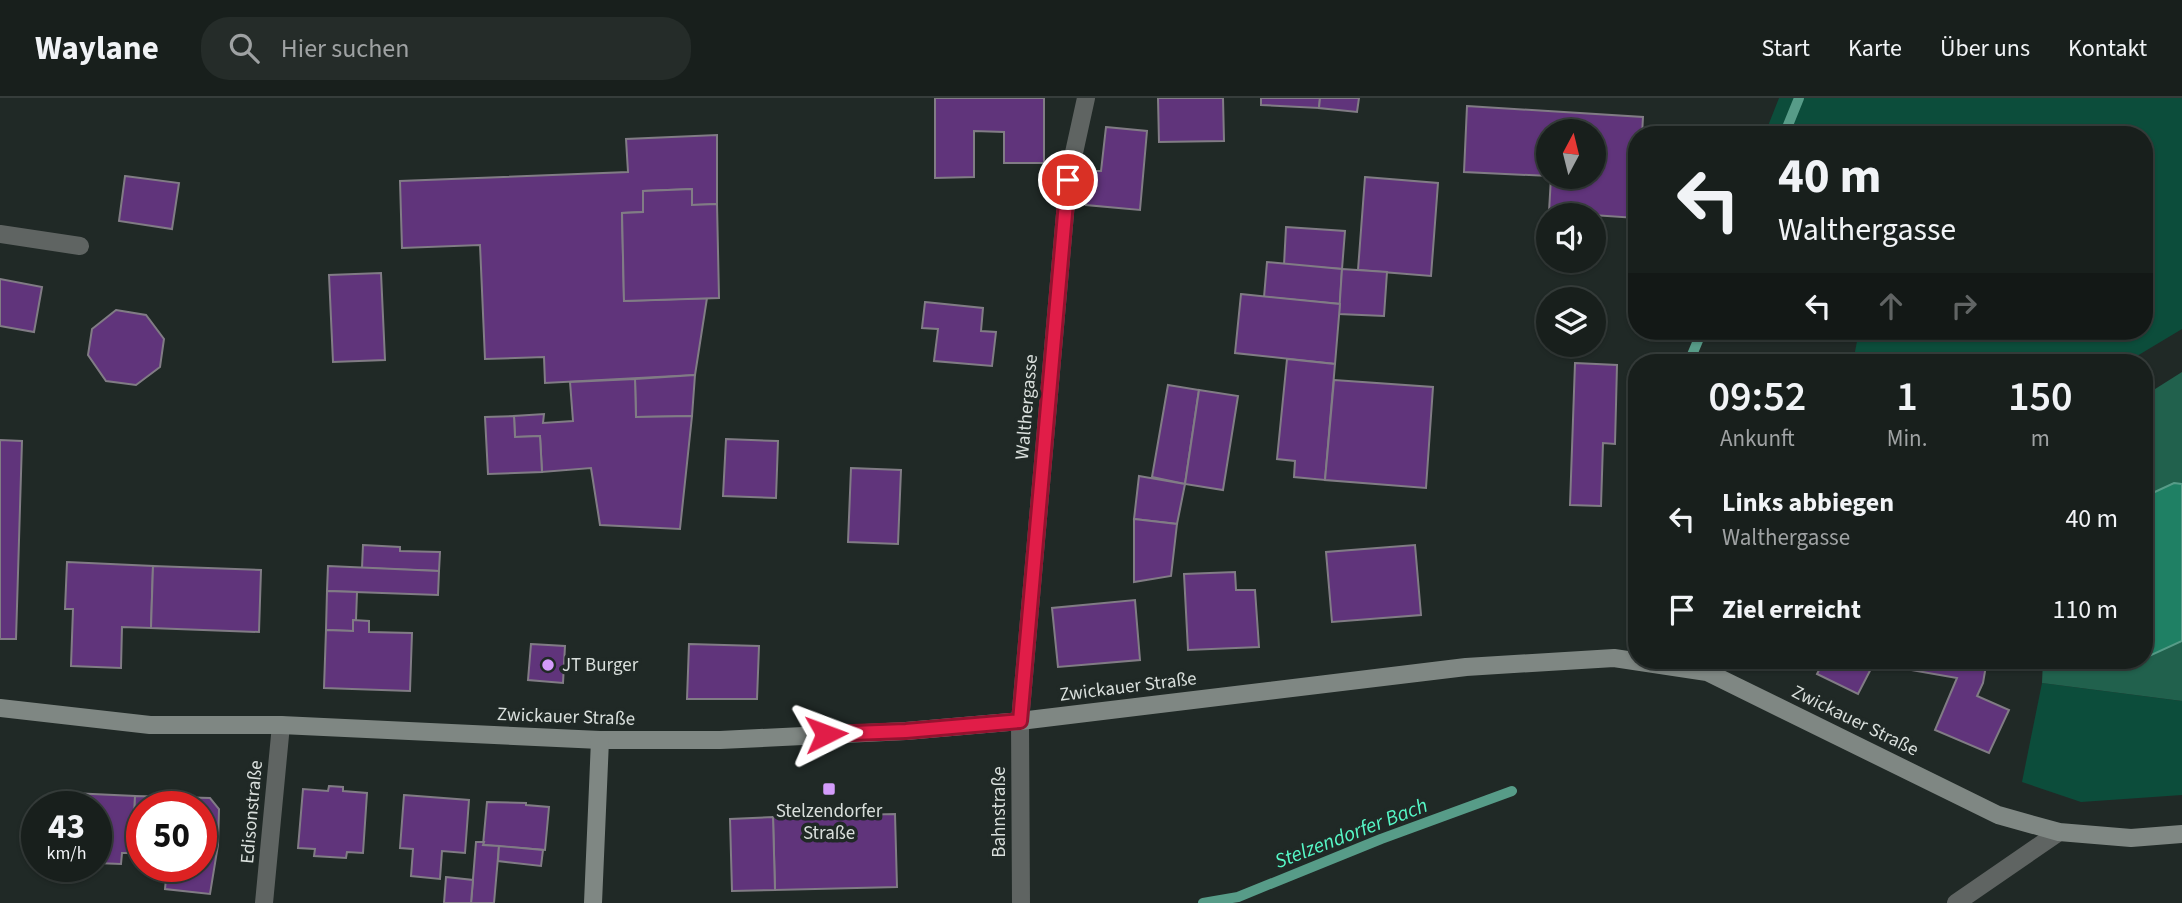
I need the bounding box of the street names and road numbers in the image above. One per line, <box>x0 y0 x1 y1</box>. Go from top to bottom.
street label: Walthergasse <box>1009 353 1045 461</box>
street label: Zwickauer Straße <box>1058 665 1198 709</box>
street label: Zwickauer Straße <box>1787 679 1923 763</box>
street label: Zwickauer Straße <box>497 701 635 733</box>
street label: Edisonstraße <box>234 759 270 865</box>
street label: Bahnstraße <box>986 766 1013 858</box>

